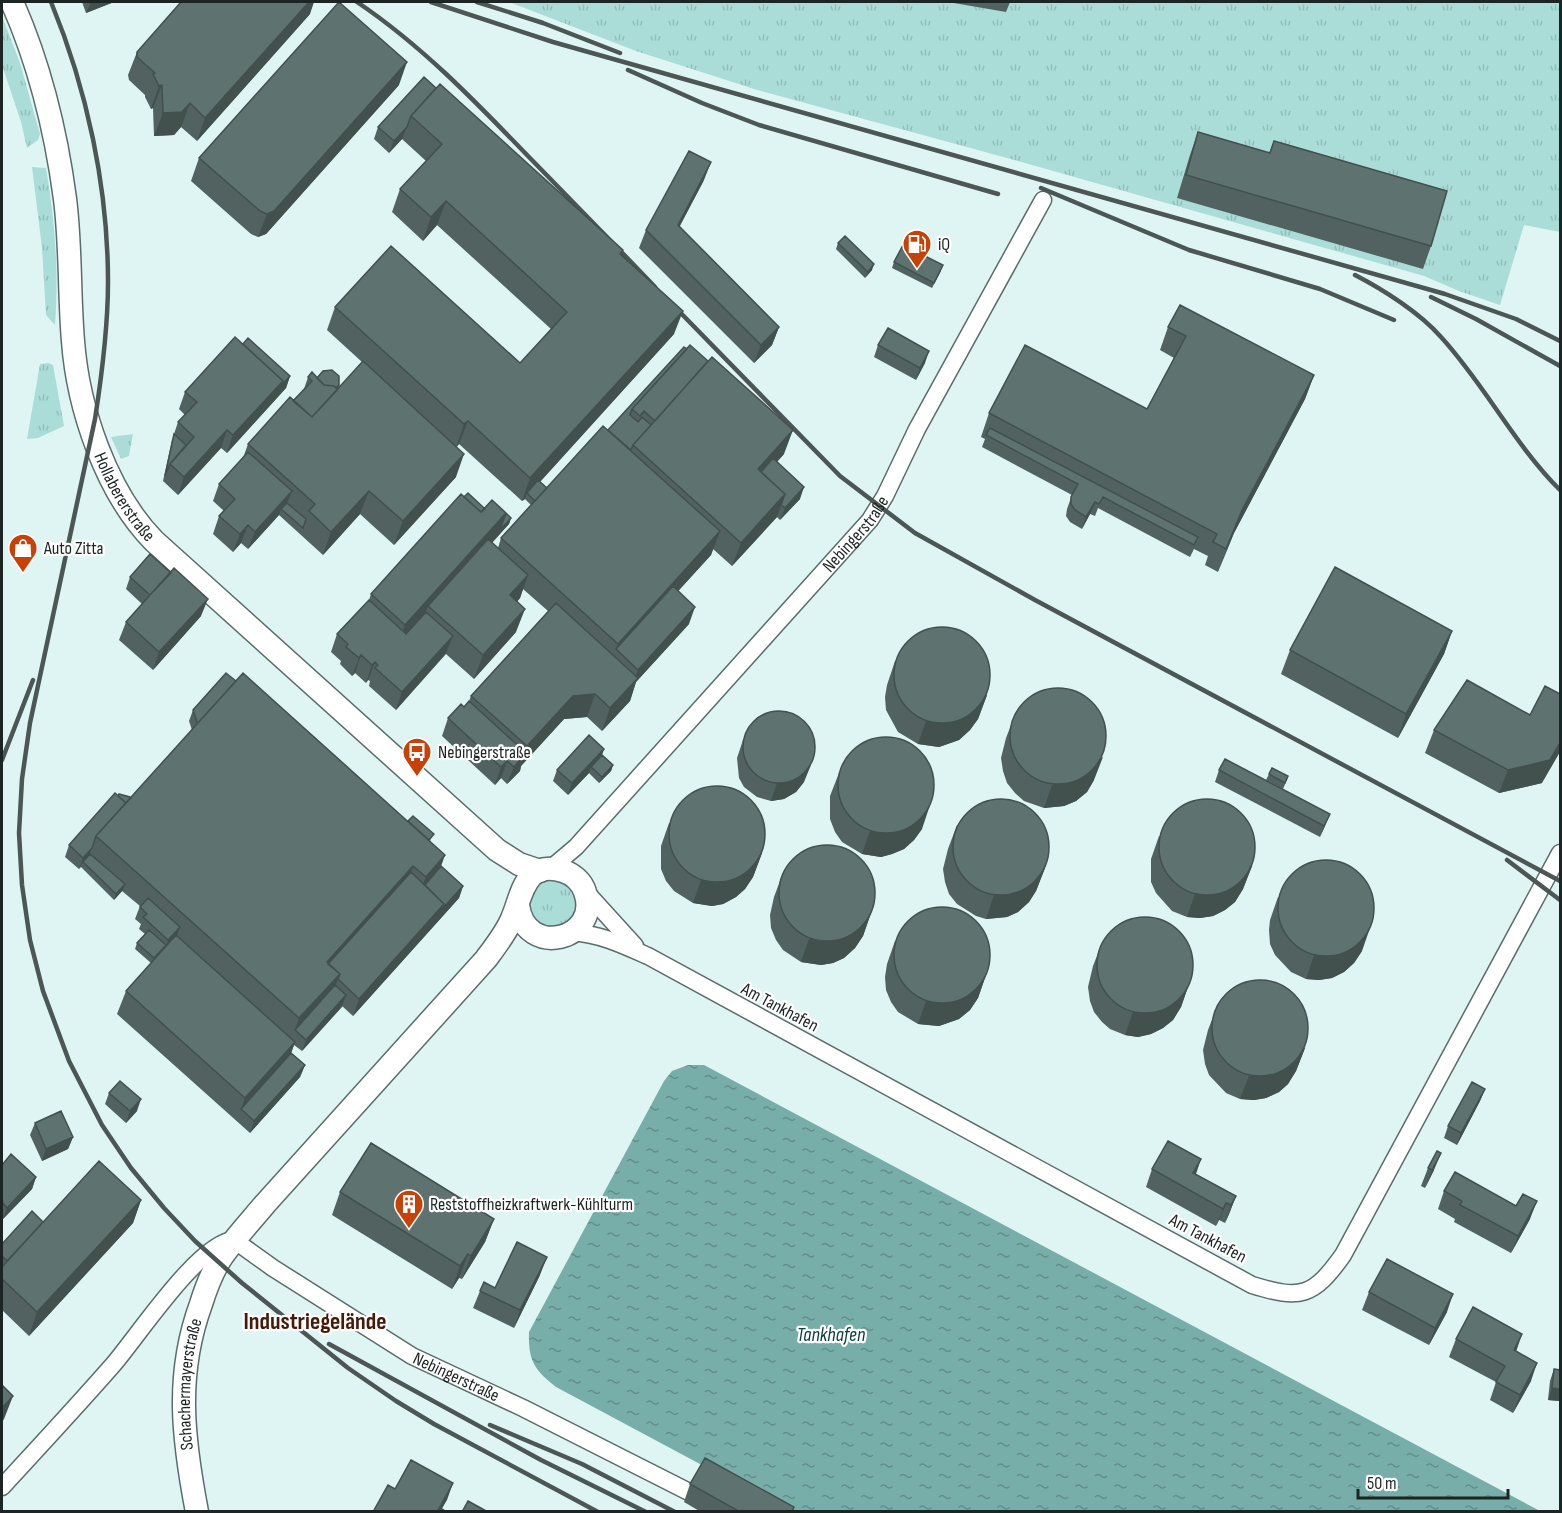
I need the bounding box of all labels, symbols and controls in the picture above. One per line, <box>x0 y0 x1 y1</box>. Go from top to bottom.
fuel station icon: iQ <box>901 228 933 270</box>
place label: iQ <box>938 234 950 255</box>
street label: Hollabererstraße <box>89 449 159 546</box>
street label: Nebingerstraße <box>818 492 893 577</box>
shop icon: Auto Zitta <box>7 532 39 574</box>
place label: Auto Zitta <box>43 538 104 559</box>
bus stop icon: Nebingerstraße <box>401 736 433 778</box>
place label: Nebingerstraße <box>438 742 531 763</box>
street label: Am Tankhafen <box>737 978 822 1037</box>
building icon: Reststoffheizkraftwerk-Kühlturm <box>393 1188 425 1230</box>
place label: Reststoffheizkraftwerk-Kühlturm <box>430 1194 633 1215</box>
street label: Am Tankhafen <box>1165 1209 1250 1268</box>
district label: Industriegelände <box>244 1307 386 1336</box>
street label: Schachermayerstraße <box>174 1316 207 1451</box>
water label: Tankhafen <box>797 1323 865 1347</box>
street label: Nebingerstraße <box>410 1348 503 1406</box>
scale bar <box>1358 1462 1508 1500</box>
text: 50 m <box>1367 1473 1397 1494</box>

